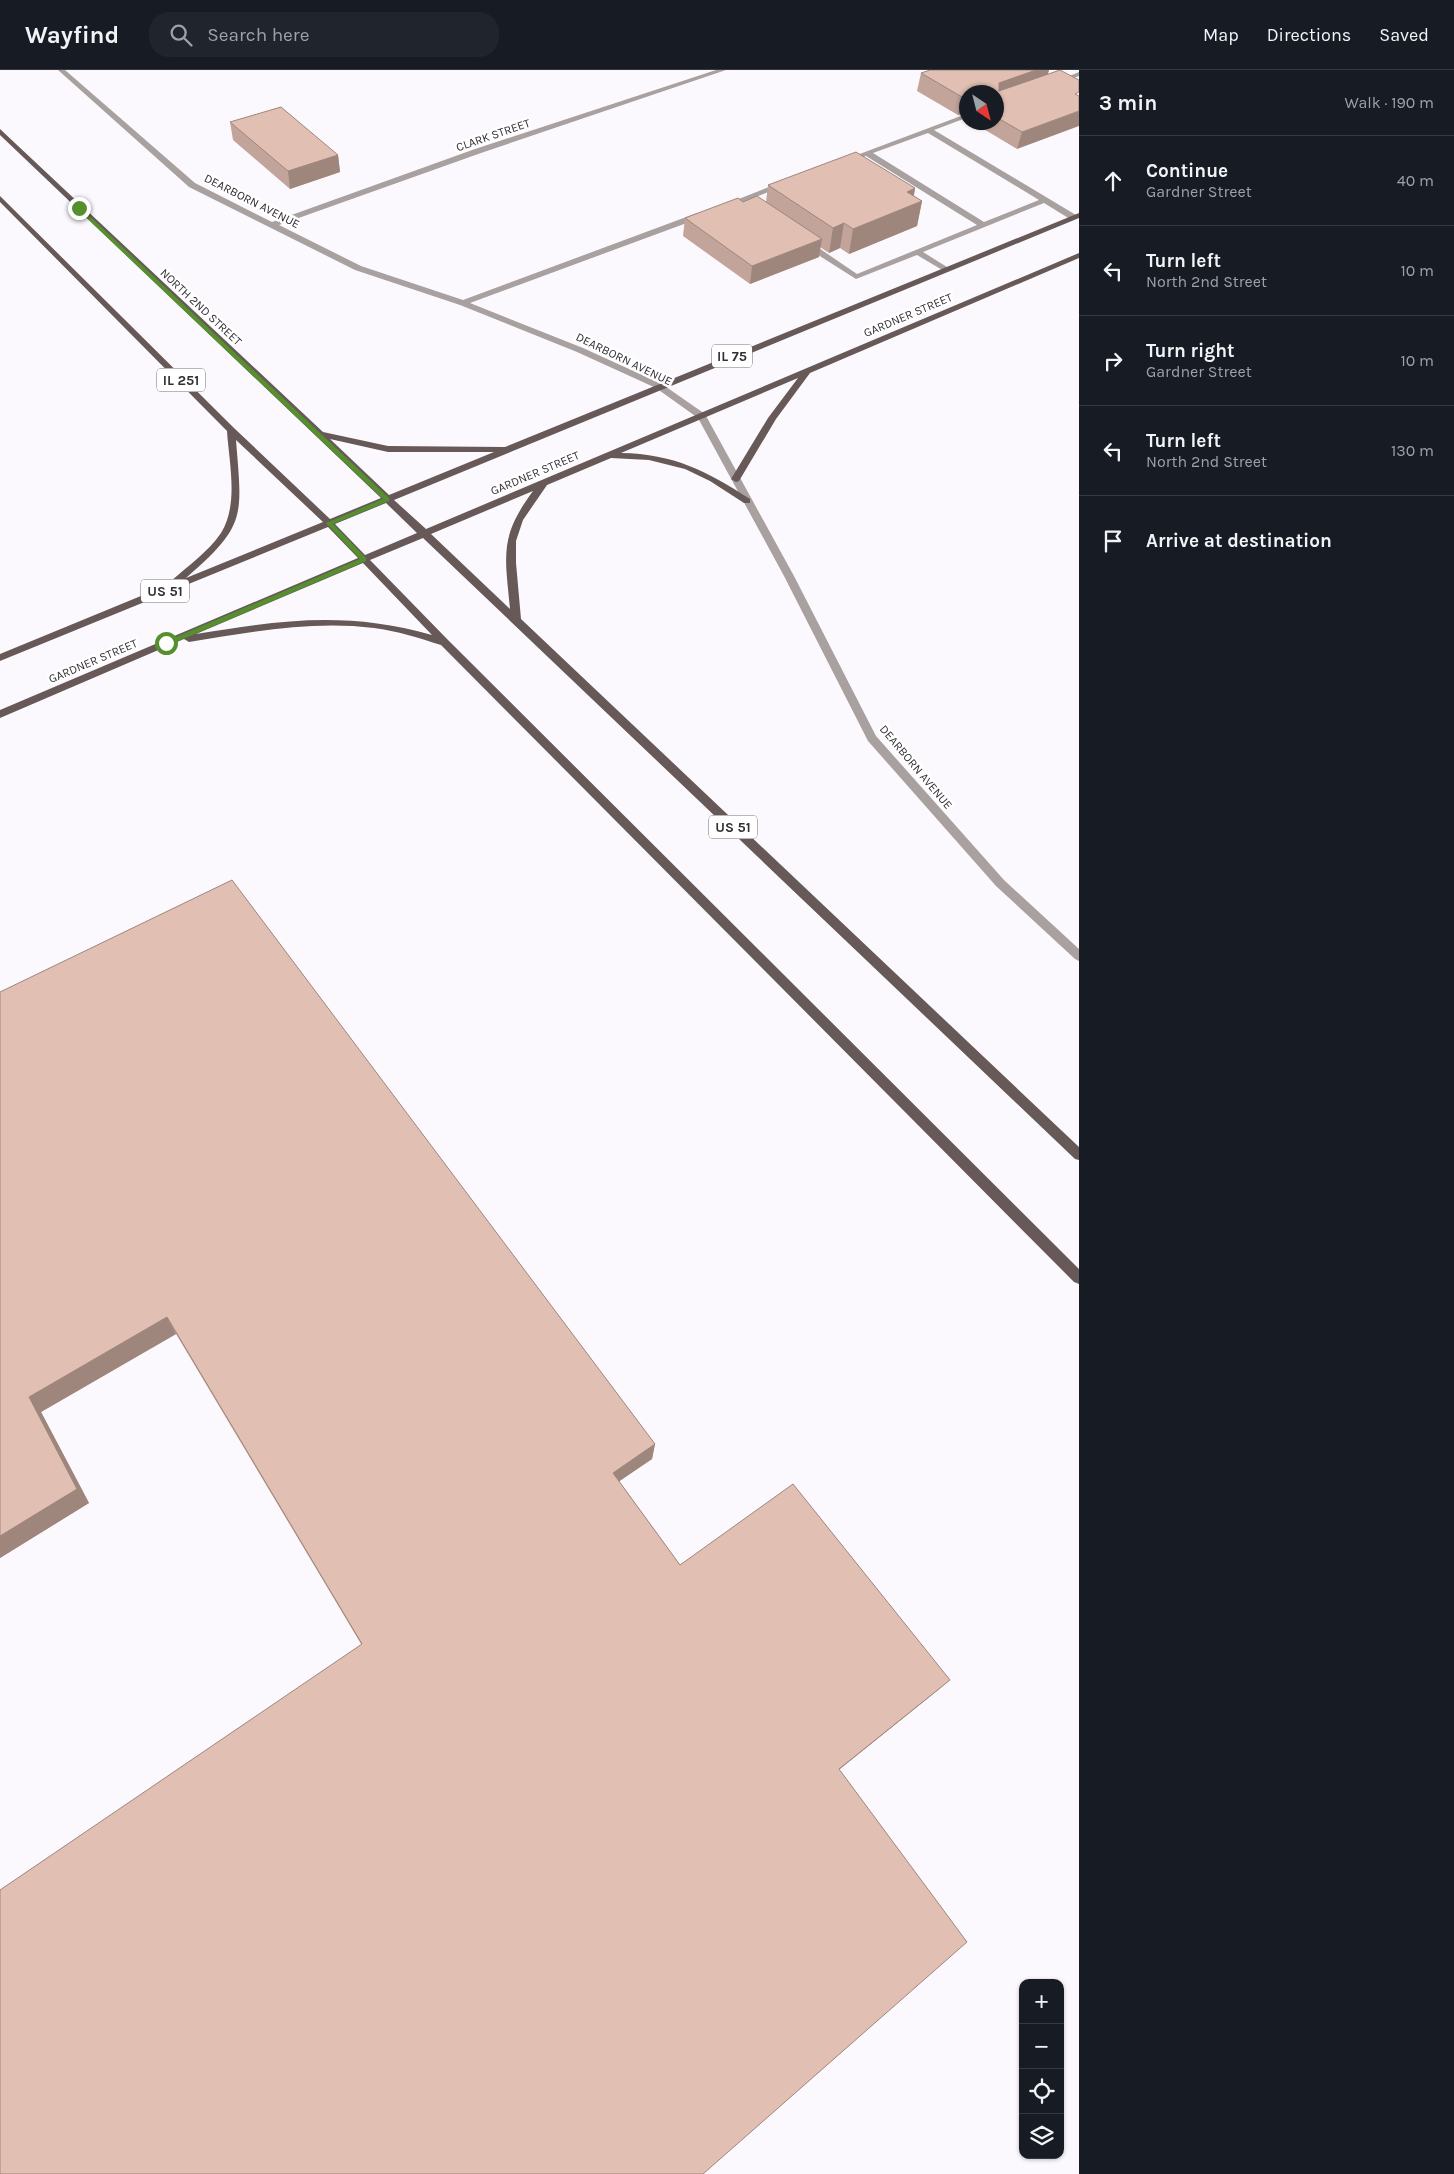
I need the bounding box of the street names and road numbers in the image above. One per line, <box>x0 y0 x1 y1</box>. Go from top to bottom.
street label: CLARK STREET <box>454 116 532 154</box>
street label: DEARBORN AVENUE <box>202 171 302 231</box>
street label: NORTH 2ND STREET <box>157 266 245 348</box>
street label: GARDNER STREET <box>861 290 955 340</box>
street label: DEARBORN AVENUE <box>574 330 674 388</box>
road number: IL 75 <box>712 344 752 368</box>
road number: IL 251 <box>157 368 205 392</box>
street label: GARDNER STREET <box>488 448 582 498</box>
road number: US 51 <box>141 580 189 602</box>
street label: GARDNER STREET <box>46 636 140 686</box>
street label: DEARBORN AVENUE <box>877 722 955 812</box>
road number: US 51 <box>709 816 757 839</box>

